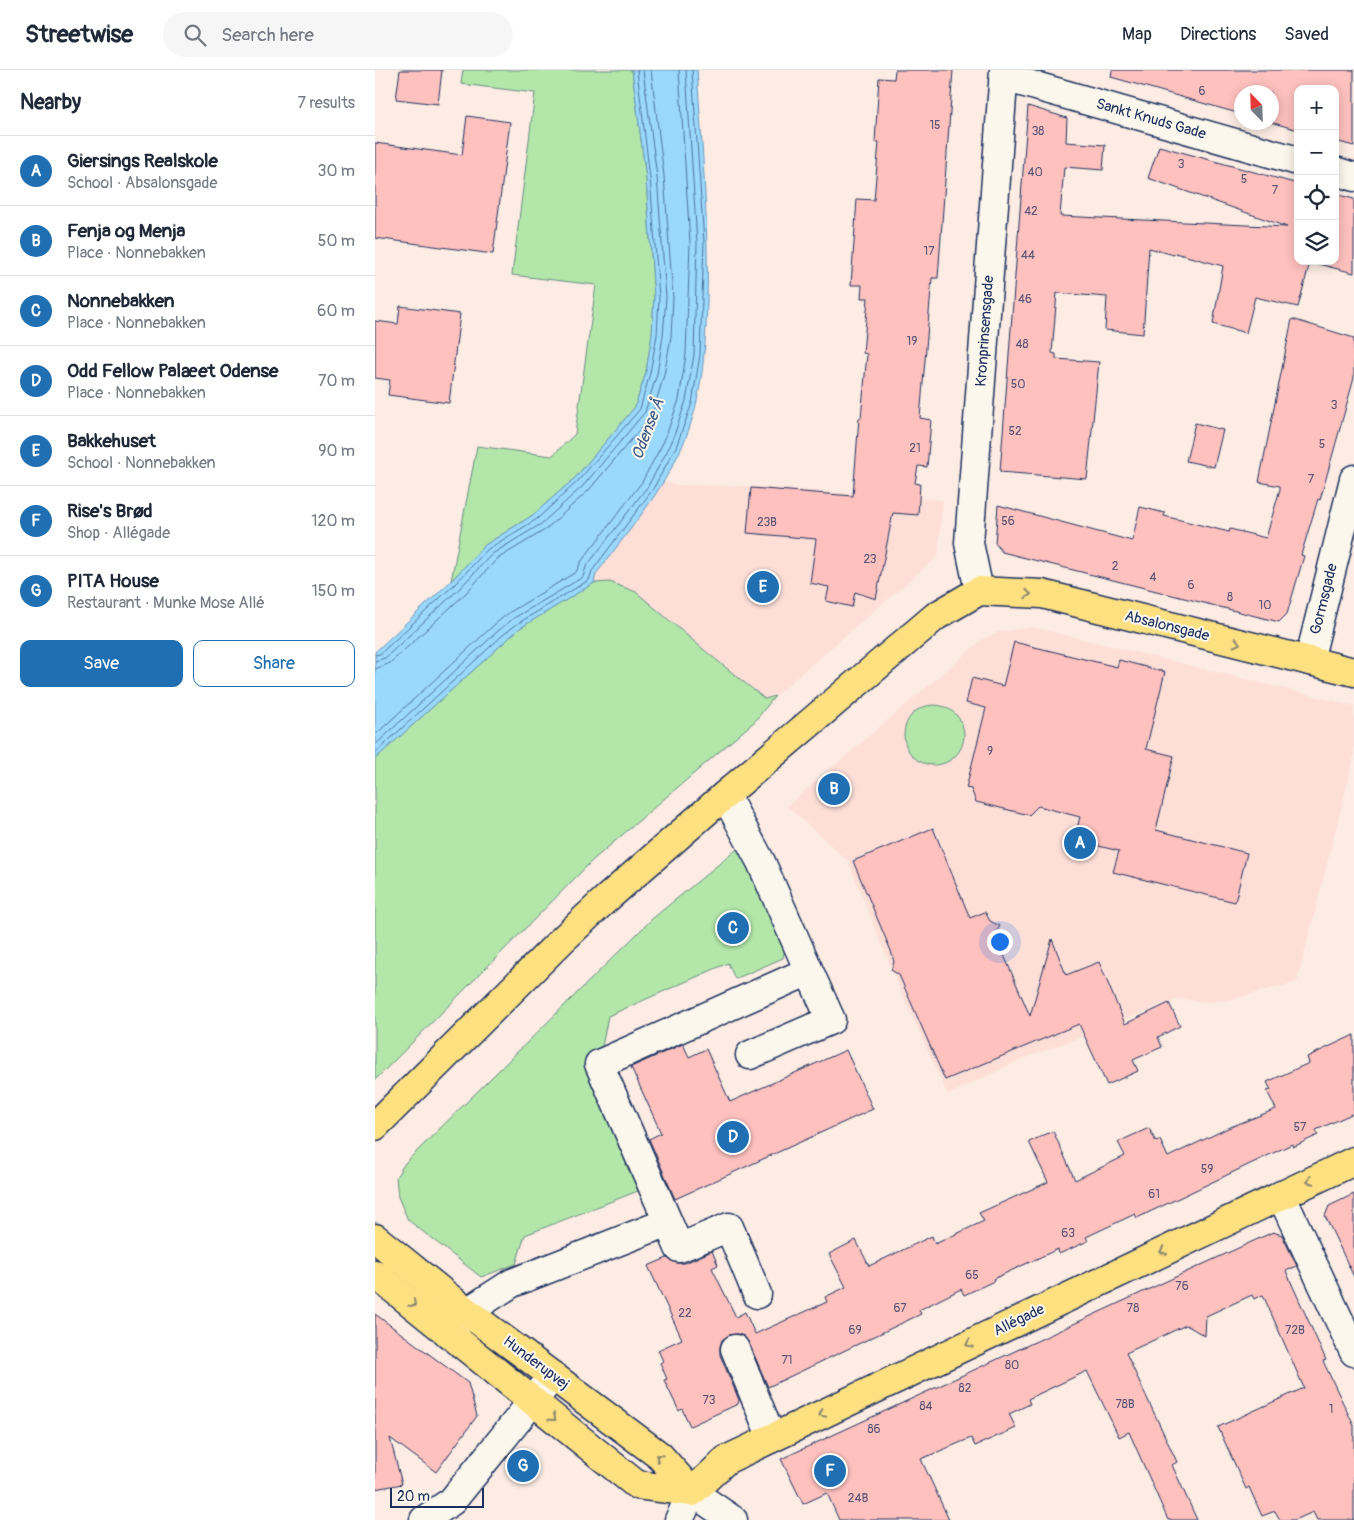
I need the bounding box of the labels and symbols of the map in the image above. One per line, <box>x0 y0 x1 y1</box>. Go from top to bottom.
house number: 6 <box>1199 84 1206 99</box>
north arrow <box>1234 85 1279 130</box>
street label: Sankt Knuds Gade <box>1094 94 1209 144</box>
house number: 15 <box>929 118 941 133</box>
house number: 38 <box>1032 124 1044 139</box>
house number: 3 <box>1178 157 1185 172</box>
house number: 40 <box>1027 165 1043 180</box>
house number: 5 <box>1241 172 1247 187</box>
house number: 7 <box>1272 183 1279 198</box>
house number: 42 <box>1024 204 1038 219</box>
house number: 17 <box>923 244 935 259</box>
house number: 44 <box>1021 248 1035 263</box>
street label: Kronprinsensgade <box>972 274 998 387</box>
house number: 46 <box>1018 292 1032 307</box>
house number: 19 <box>907 334 917 349</box>
house number: 48 <box>1015 337 1029 352</box>
house number: 50 <box>1011 377 1025 392</box>
water label: Odense Å <box>626 395 669 462</box>
house number: 3 <box>1331 398 1338 413</box>
house number: 52 <box>1008 424 1022 439</box>
house number: 5 <box>1319 437 1325 452</box>
house number: 21 <box>909 441 921 456</box>
house number: 7 <box>1308 472 1315 487</box>
house number: 56 <box>1001 514 1015 529</box>
house number: 23B <box>757 515 777 530</box>
house number: 23 <box>863 552 877 567</box>
house number: 2 <box>1112 559 1119 574</box>
street label: Gormsgade <box>1306 561 1342 637</box>
pin: E <box>747 568 779 606</box>
house number: 4 <box>1150 570 1157 585</box>
house number: 6 <box>1188 578 1195 593</box>
one-way arrow <box>1024 588 1032 599</box>
house number: 8 <box>1227 590 1233 605</box>
house number: 10 <box>1259 598 1271 613</box>
street label: Absalonsgade <box>1123 606 1212 646</box>
one-way arrow <box>1232 637 1241 648</box>
house number: 9 <box>987 744 993 759</box>
pin: B <box>818 770 850 808</box>
pin: A <box>1064 824 1096 862</box>
pin: C <box>717 909 749 947</box>
your location <box>987 929 1013 955</box>
pin: D <box>717 1118 749 1156</box>
house number: 57 <box>1294 1120 1307 1135</box>
house number: 59 <box>1201 1162 1213 1177</box>
one-way arrow <box>1306 1175 1315 1186</box>
house number: 61 <box>1148 1187 1160 1202</box>
house number: 63 <box>1061 1226 1075 1241</box>
one-way arrow <box>1159 1245 1168 1255</box>
house number: 65 <box>965 1268 979 1283</box>
house number: 76 <box>1175 1279 1189 1294</box>
one-way arrow <box>407 1299 416 1307</box>
street label: Allégade <box>990 1299 1048 1340</box>
house number: 67 <box>893 1301 907 1316</box>
house number: 78 <box>1127 1301 1139 1316</box>
house number: 22 <box>678 1306 692 1321</box>
house number: 69 <box>848 1323 862 1338</box>
house number: 72B <box>1285 1323 1305 1338</box>
street label: Hunderupvej <box>499 1332 573 1394</box>
one-way arrow <box>965 1338 974 1348</box>
house number: 71 <box>781 1353 793 1368</box>
house number: 80 <box>1005 1358 1019 1373</box>
house number: 82 <box>959 1381 972 1396</box>
house number: 73 <box>702 1393 716 1408</box>
house number: 78B <box>1115 1397 1135 1412</box>
house number: 84 <box>919 1399 933 1414</box>
house number: 1 <box>1329 1402 1333 1417</box>
one-way arrow <box>819 1408 828 1418</box>
one-way arrow <box>547 1412 556 1420</box>
house number: 86 <box>867 1422 881 1437</box>
pin: G <box>507 1447 539 1485</box>
pin: F <box>814 1452 846 1490</box>
one-way arrow <box>656 1454 665 1463</box>
scale bar <box>390 1485 484 1508</box>
house number: 24B <box>848 1491 868 1506</box>

